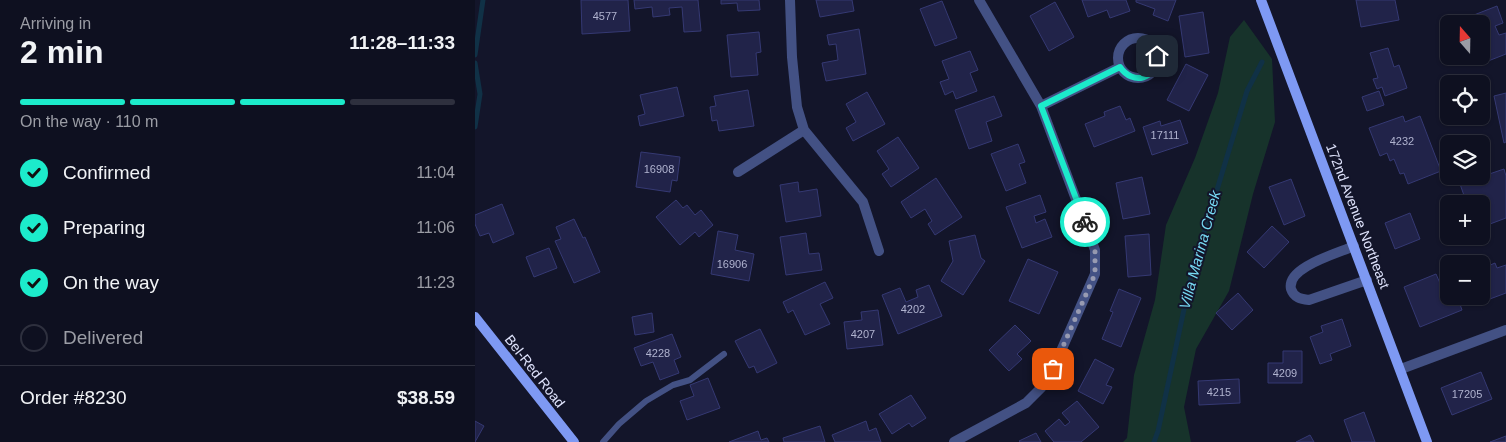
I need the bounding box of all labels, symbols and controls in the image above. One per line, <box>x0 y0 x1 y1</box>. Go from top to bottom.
house number: 4577 <box>593 10 617 22</box>
text: Arriving in <box>20 15 91 32</box>
north arrow <box>1440 15 1490 65</box>
map controls <box>1440 15 1490 305</box>
text: 11:28–11:33 <box>349 32 455 53</box>
text: 2 min <box>20 34 104 70</box>
pin <box>1136 35 1178 77</box>
icon: home <box>1143 42 1171 70</box>
button: locate <box>1440 75 1490 125</box>
text: On the way · 110 m <box>20 113 158 130</box>
house number: 17111 <box>1151 129 1179 141</box>
house number: 4232 <box>1390 135 1414 147</box>
button: layers <box>1440 135 1490 185</box>
street label: 172nd Avenue Northeast <box>1323 141 1393 291</box>
icon: check <box>20 159 48 187</box>
text: Confirmed <box>63 162 151 183</box>
house number: 16908 <box>644 163 674 175</box>
text: 11:04 <box>416 164 455 181</box>
water label: Villa Marina Creek <box>1175 187 1224 311</box>
button: + <box>1440 195 1490 245</box>
courier <box>1060 197 1110 247</box>
icon: bike <box>1071 208 1099 236</box>
icon: check <box>20 214 48 242</box>
text: Preparing <box>63 217 145 238</box>
text: 11:06 <box>416 219 455 236</box>
button: − <box>1440 255 1490 305</box>
house number: 16906 <box>717 258 747 270</box>
icon: check <box>20 269 48 297</box>
text: On the way <box>63 272 159 293</box>
text: 11:23 <box>416 274 455 291</box>
house number: 4202 <box>901 303 925 315</box>
text: Delivered <box>63 327 143 348</box>
house number: 4207 <box>851 328 875 340</box>
street label: Bel-Red Road <box>502 331 568 411</box>
house number: 4228 <box>646 347 670 359</box>
pin <box>1032 348 1074 390</box>
icon: bag <box>1039 355 1067 383</box>
house number: 4209 <box>1273 367 1297 379</box>
house number: 4215 <box>1207 386 1231 398</box>
text: Order #8230 <box>20 387 127 408</box>
text: $38.59 <box>397 387 455 408</box>
house number: 17205 <box>1452 388 1482 400</box>

